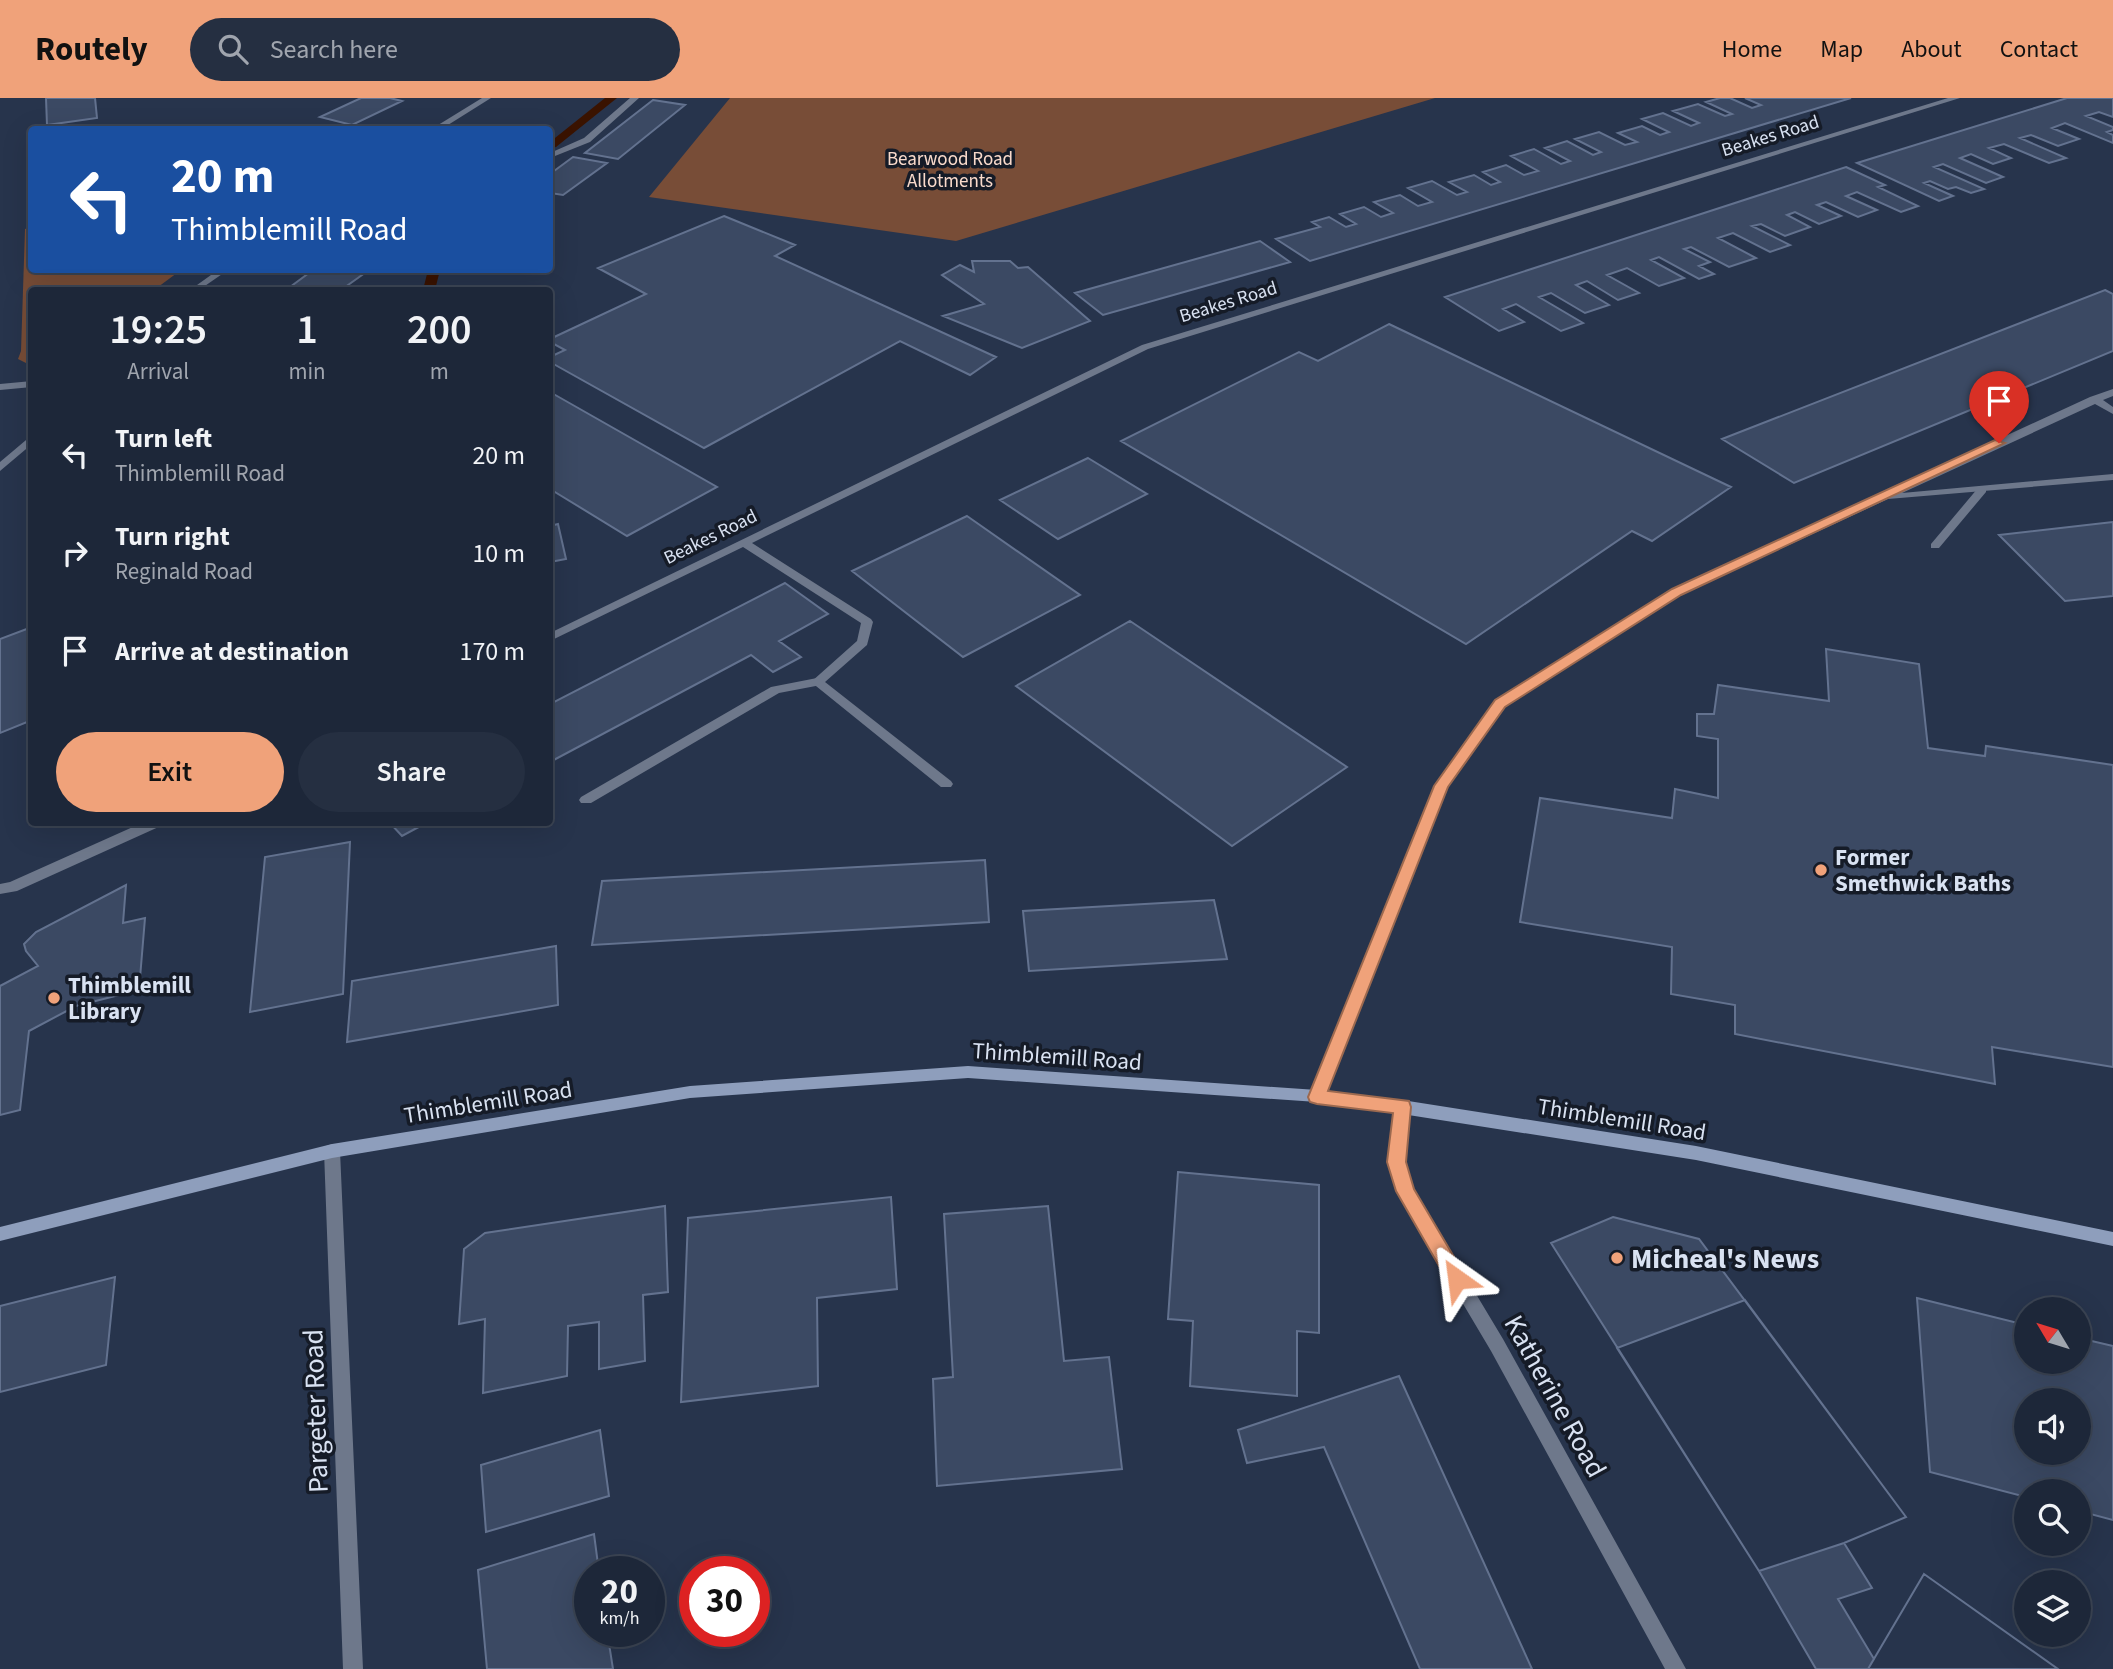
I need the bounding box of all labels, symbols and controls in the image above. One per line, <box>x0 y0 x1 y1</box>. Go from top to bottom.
search box <box>190 18 680 81</box>
text: Routely <box>35 26 148 73</box>
icon: search <box>214 30 252 68</box>
text: Search here <box>270 31 398 68</box>
text: Home <box>1722 32 1782 67</box>
text: Map <box>1820 32 1863 67</box>
text: About <box>1901 32 1962 67</box>
text: Contact <box>2000 32 2078 67</box>
street label: Beakes Road <box>1718 109 1823 164</box>
text: 20 m <box>171 142 275 212</box>
park label: Bearwood Road Allotments <box>887 146 1013 195</box>
icon: left <box>56 154 147 245</box>
text: Thimblemill Road <box>171 207 408 253</box>
street label: Beakes Road <box>1176 275 1281 330</box>
text: 19:25 <box>109 300 207 360</box>
text: 1 <box>296 300 318 360</box>
text: 200 <box>407 300 472 360</box>
text: Arrival <box>127 355 189 388</box>
text: min <box>288 355 326 388</box>
text: m <box>430 355 449 388</box>
pin <box>1969 371 2029 443</box>
icon: arrive <box>1980 382 2018 420</box>
text: Turn left <box>115 420 212 457</box>
icon: left <box>56 436 94 474</box>
text: 20 m <box>472 437 525 474</box>
text: Thimblemill Road <box>115 457 285 490</box>
street label: Beakes Road <box>659 503 762 572</box>
text: Turn right <box>115 518 230 555</box>
icon: right <box>56 534 94 572</box>
text: 10 m <box>472 535 525 572</box>
text: Reginald Road <box>115 555 253 588</box>
icon: arrive <box>56 632 94 670</box>
text: Arrive at destination <box>115 633 349 670</box>
text: 170 m <box>459 633 525 670</box>
button: Exit <box>56 732 284 812</box>
button: Share <box>298 732 525 812</box>
place label: Former Smethwick Baths <box>1835 841 2011 900</box>
marker: Former Smethwick Baths <box>1813 862 1829 878</box>
place label: Thimblemill Library <box>68 969 191 1028</box>
marker: Thimblemill Library <box>46 990 62 1006</box>
street label: Thimblemill Road <box>971 1034 1143 1079</box>
street label: Thimblemill Road <box>402 1073 575 1132</box>
street label: Thimblemill Road <box>1535 1090 1708 1149</box>
place label: Micheal's News <box>1631 1239 1819 1279</box>
position arrow <box>1420 1242 1494 1316</box>
marker: Micheal's News <box>1609 1250 1625 1266</box>
north arrow <box>2014 1297 2091 1374</box>
map controls <box>2014 1297 2091 1647</box>
street label: Katherine Road <box>1494 1308 1616 1485</box>
street label: Pargeter Road <box>293 1328 339 1494</box>
button: sound <box>2014 1388 2091 1465</box>
button: search <box>2014 1479 2091 1556</box>
speed limit sign: 30 <box>679 1556 770 1647</box>
text: 20 <box>601 1567 638 1617</box>
button: layers <box>2014 1570 2091 1647</box>
text: km/h <box>600 1606 639 1631</box>

